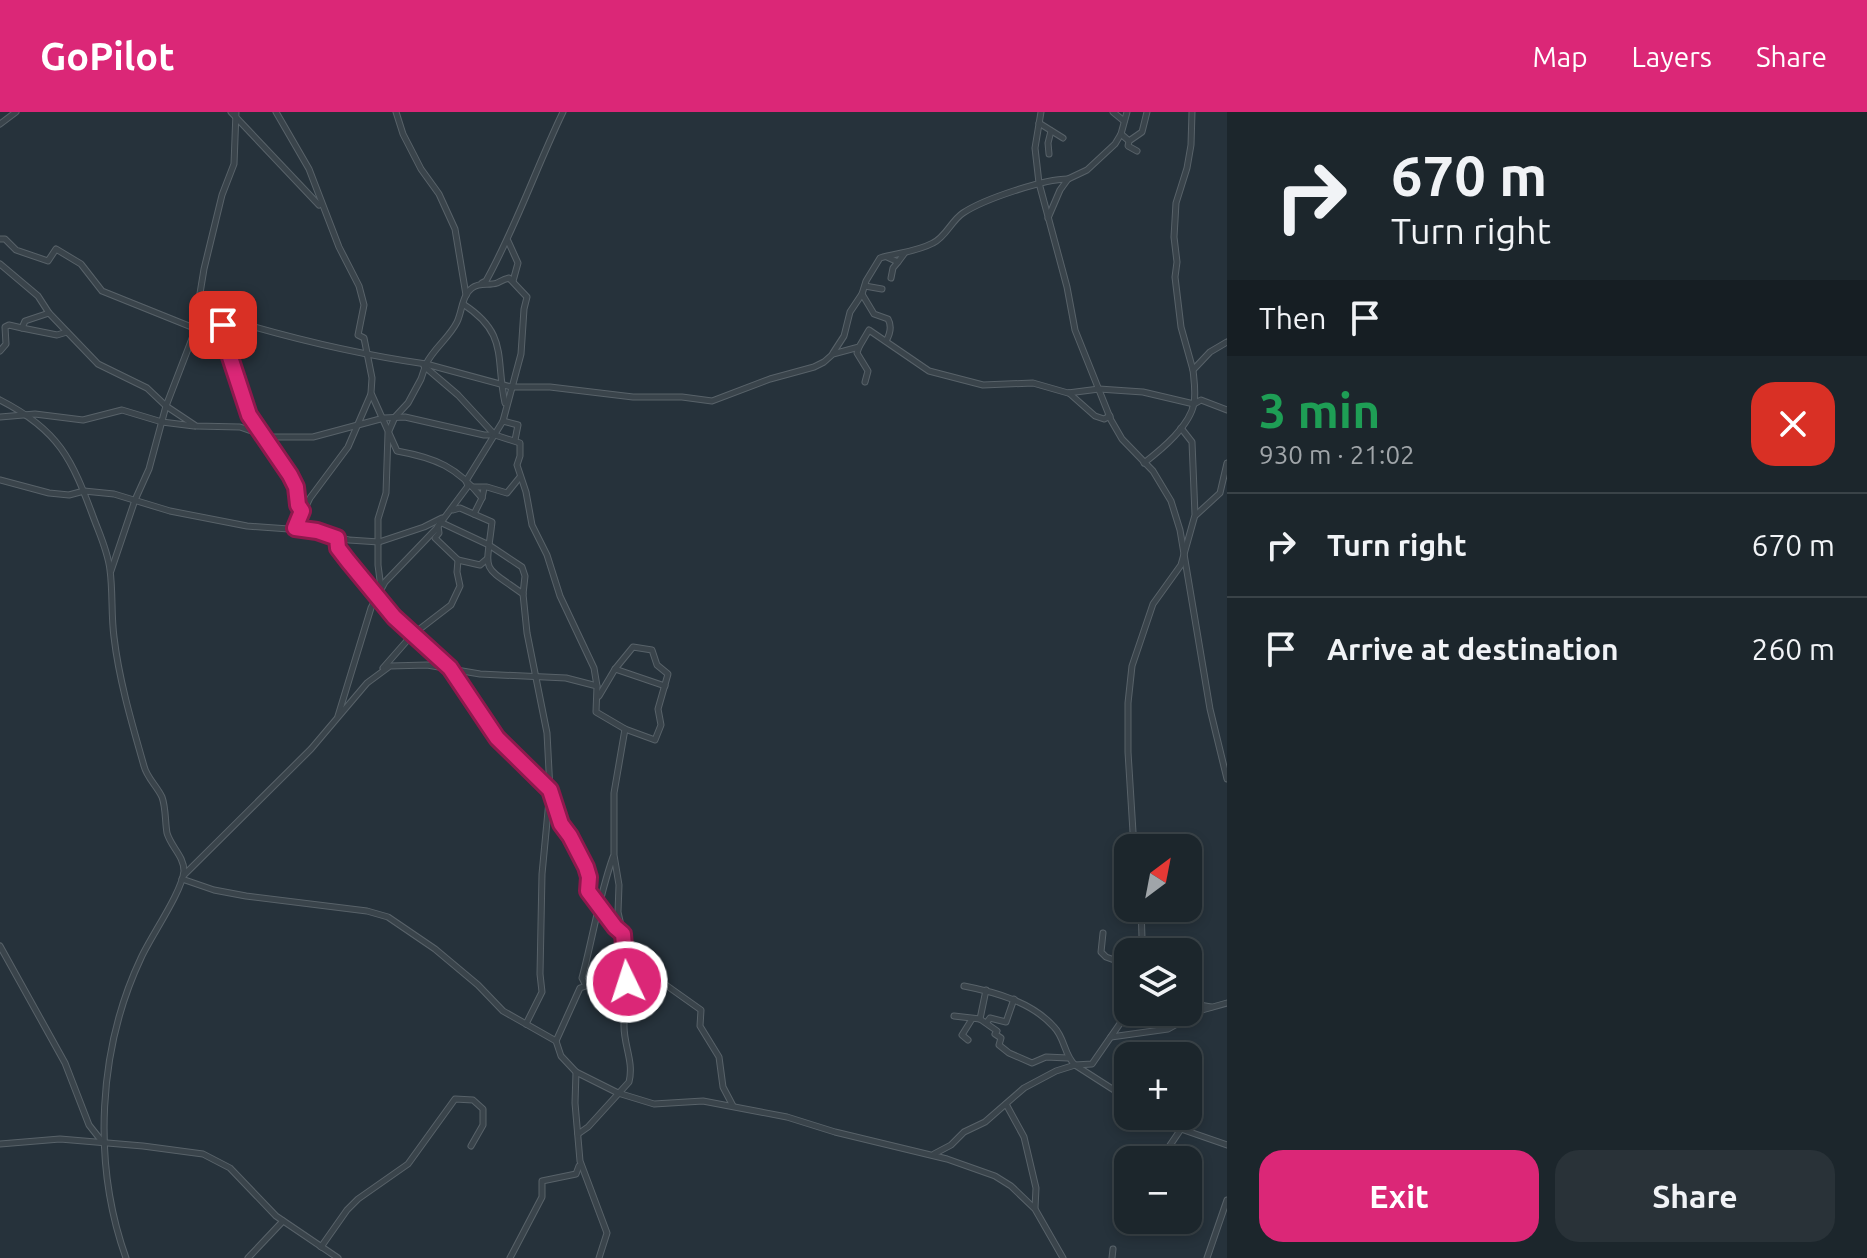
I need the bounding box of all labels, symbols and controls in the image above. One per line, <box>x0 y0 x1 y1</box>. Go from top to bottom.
text: GoPilot <box>40 35 175 77</box>
text: Map <box>1532 41 1588 72</box>
text: Layers <box>1632 41 1712 72</box>
text: Share <box>1756 41 1827 72</box>
icon: right <box>1259 144 1363 248</box>
text: 670 m <box>1391 144 1547 207</box>
text: Turn right <box>1391 210 1551 251</box>
pin <box>189 291 257 359</box>
icon: arrive <box>1343 296 1387 340</box>
text: Then <box>1259 301 1327 335</box>
icon: arrive <box>201 303 245 347</box>
button: close <box>1751 382 1835 466</box>
text: 3 min <box>1259 383 1380 437</box>
text: 930 m · 21:02 <box>1259 440 1415 469</box>
icon: right <box>1259 523 1303 567</box>
text: Turn right <box>1327 528 1467 562</box>
text: 670 m <box>1751 528 1835 562</box>
icon: arrive <box>1259 627 1303 671</box>
text: Arrive at destination <box>1327 632 1619 666</box>
text: 260 m <box>1751 632 1835 666</box>
north arrow <box>1114 834 1202 922</box>
map controls <box>1114 834 1202 1234</box>
button: layers <box>1114 938 1202 1026</box>
position arrow <box>585 940 669 1024</box>
button: + <box>1114 1042 1202 1130</box>
button: − <box>1114 1146 1202 1234</box>
button: Exit <box>1259 1150 1539 1242</box>
button: Share <box>1555 1150 1835 1242</box>

